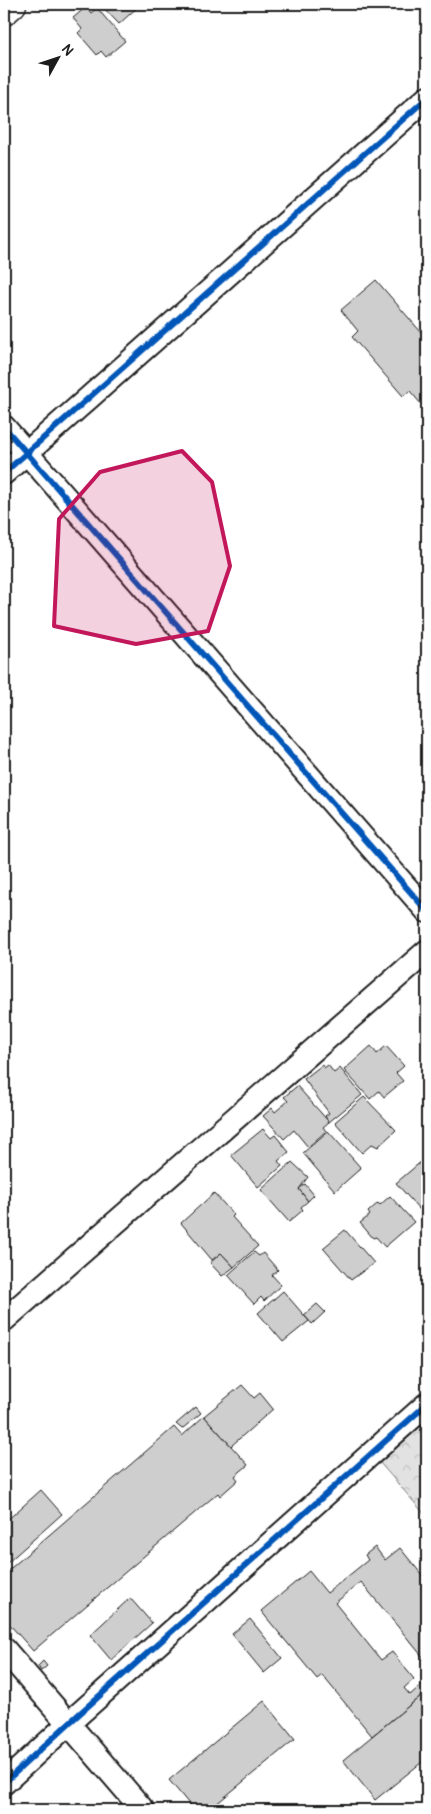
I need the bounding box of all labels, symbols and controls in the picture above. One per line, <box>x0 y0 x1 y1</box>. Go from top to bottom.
north arrow <box>32 32 82 82</box>
text: N <box>58 41 77 59</box>

